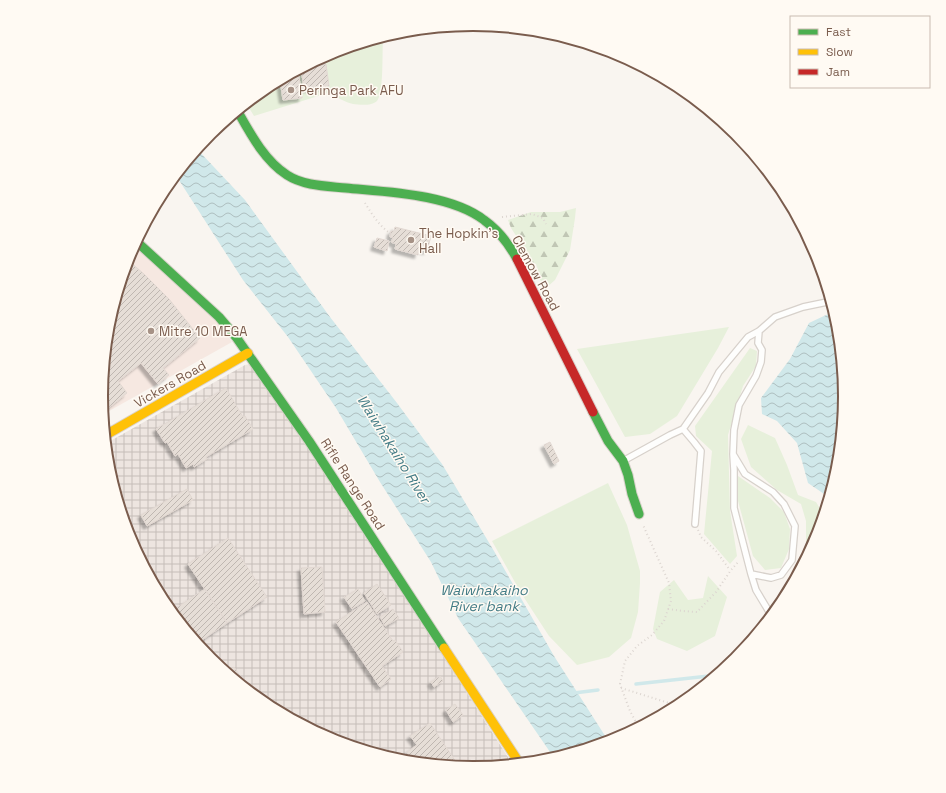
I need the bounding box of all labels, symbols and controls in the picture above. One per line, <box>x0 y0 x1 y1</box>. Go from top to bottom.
legend <box>790 16 930 88</box>
text: Fast <box>826 24 851 40</box>
text: Slow <box>826 44 853 60</box>
text: Jam <box>826 64 850 80</box>
place label: Peringa Park AFU <box>299 82 404 99</box>
marker: Peringa Park AFU <box>286 85 296 95</box>
place label: The Hopkin's Hall <box>419 225 499 257</box>
street label: Clemow Road <box>508 232 564 314</box>
marker: The Hopkin's Hall <box>406 235 416 245</box>
place label: Mitre 10 MEGA <box>159 323 248 340</box>
marker: Mitre 10 MEGA <box>146 326 156 336</box>
street label: Vickers Road <box>131 357 209 411</box>
water label: Waiwhakaiho River <box>353 392 435 508</box>
street label: Rifle Range Road <box>317 435 389 533</box>
water label: Waiwhakaiho River bank <box>440 581 528 615</box>

